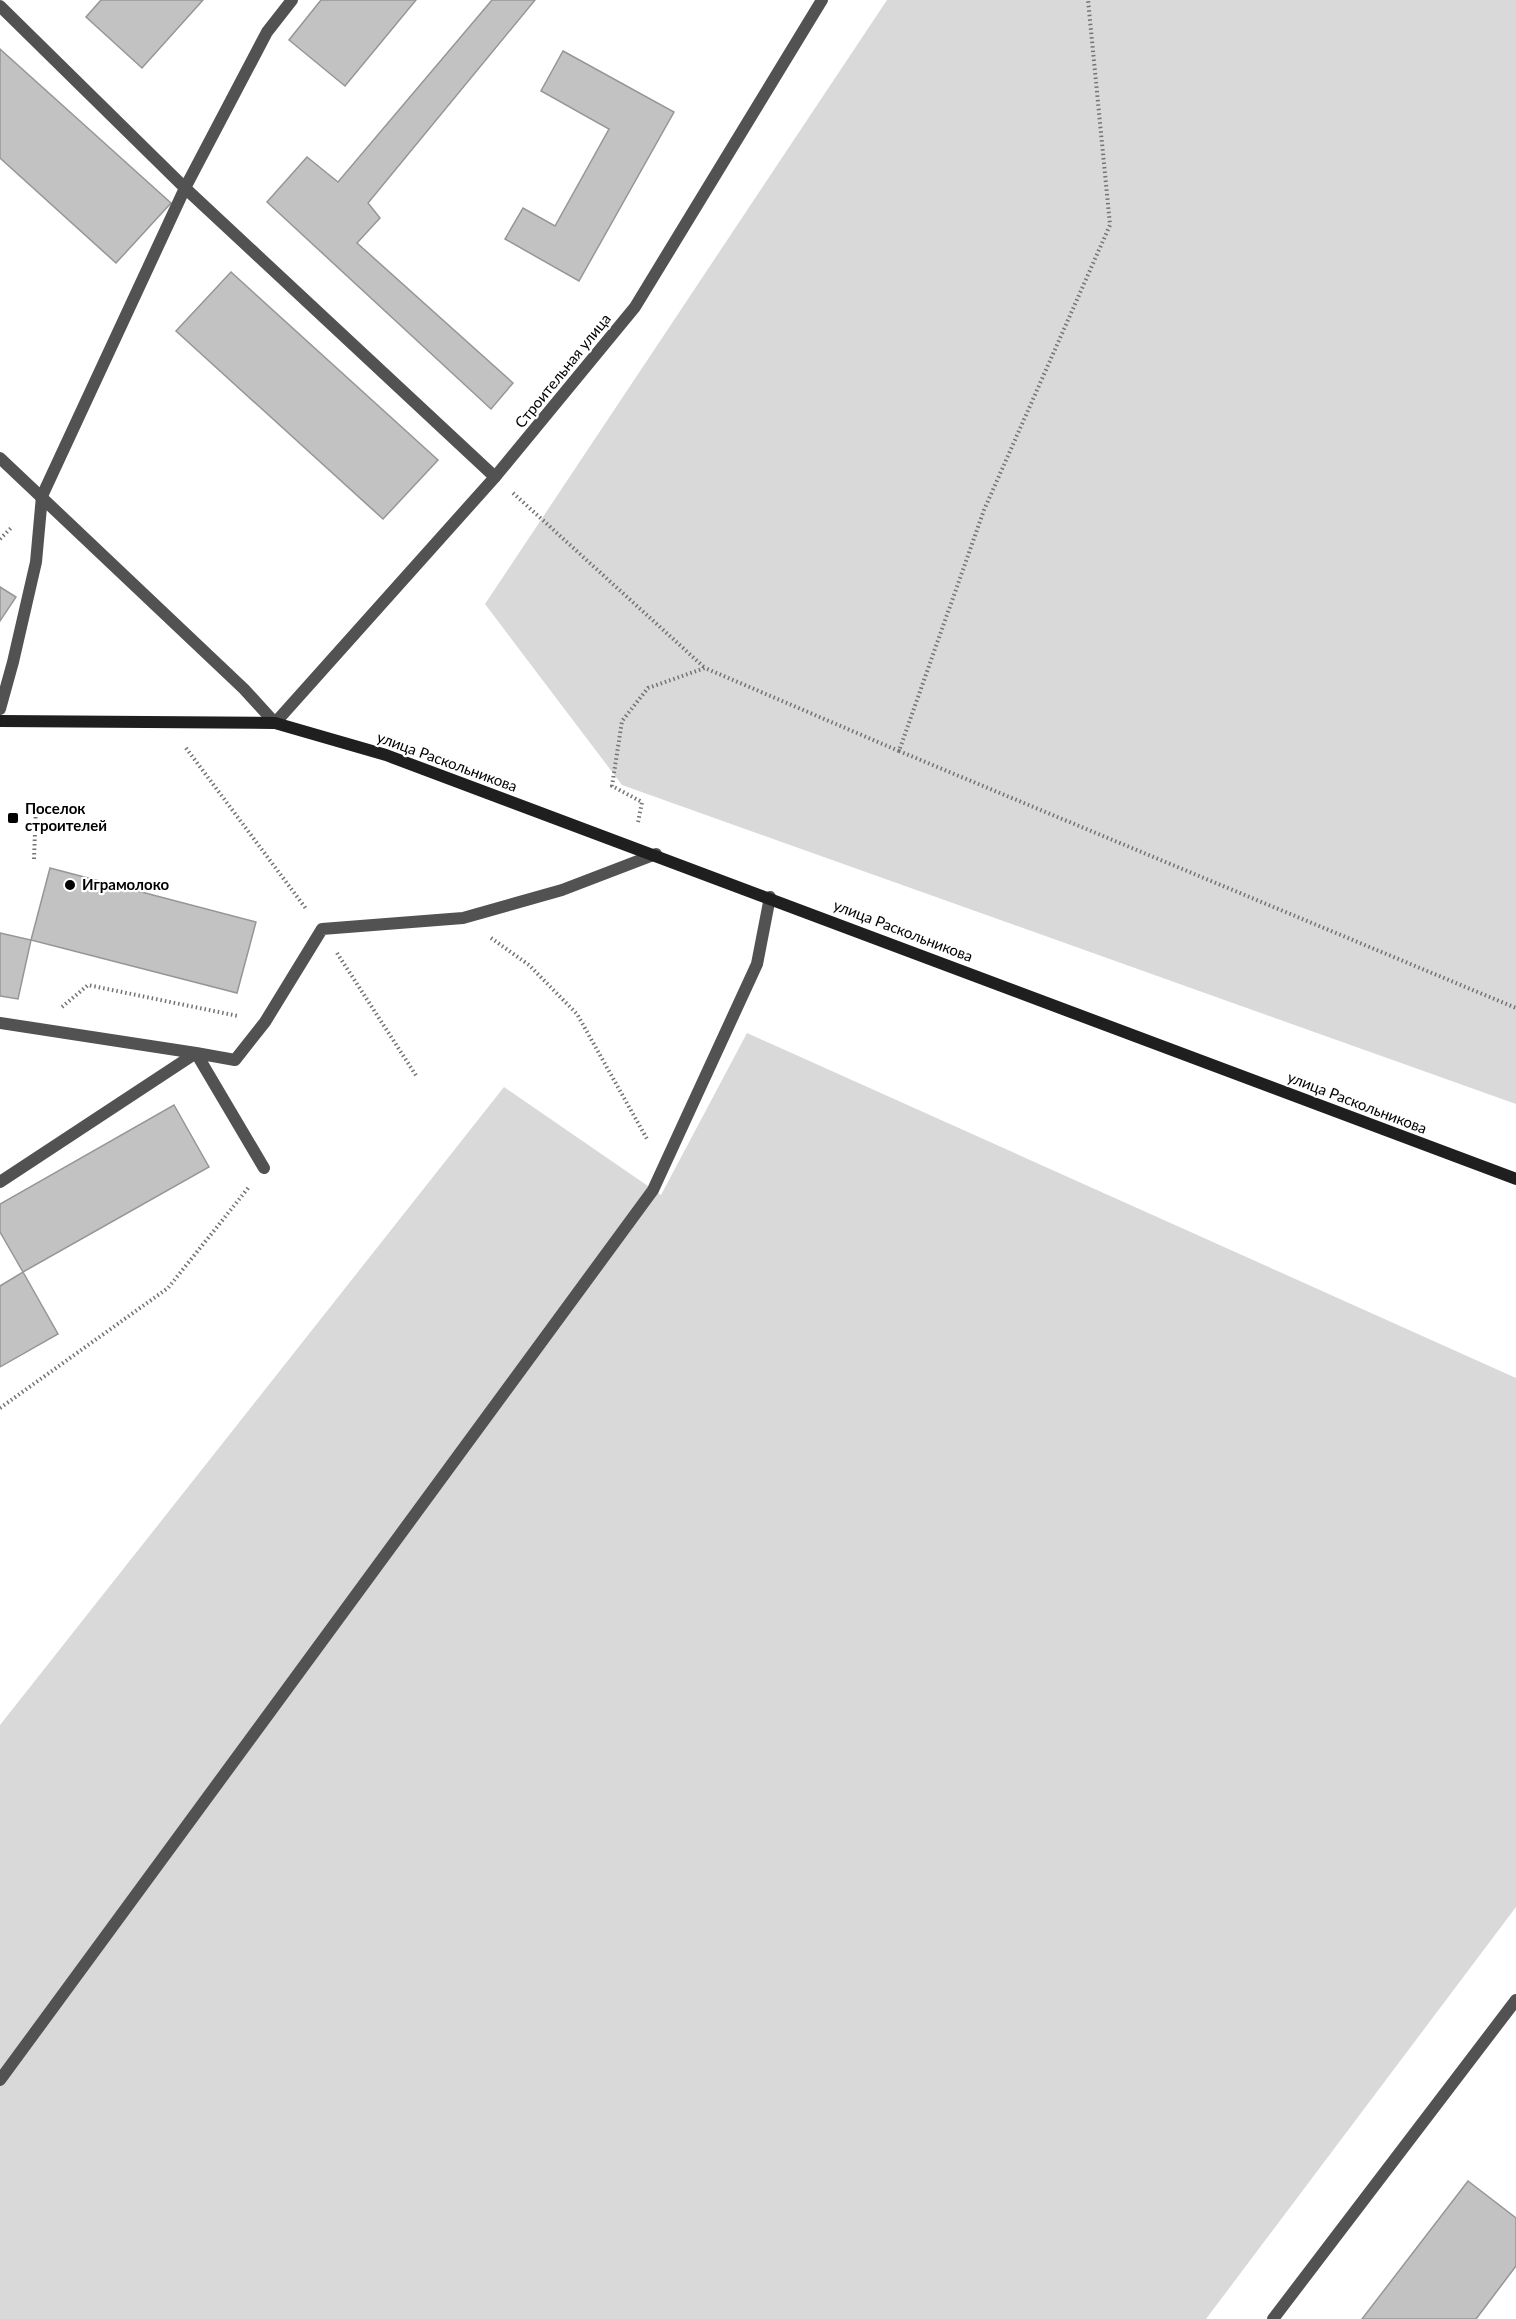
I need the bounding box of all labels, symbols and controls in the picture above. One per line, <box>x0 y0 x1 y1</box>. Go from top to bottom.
street label: Строительная улица <box>511 309 614 431</box>
street label: улица Раскольникова <box>375 727 520 795</box>
place label: Поселок строителей <box>25 799 107 834</box>
marker: Поселок строителей <box>6 811 20 825</box>
place label: Играмолоко <box>82 875 170 893</box>
marker: Играмолоко <box>63 878 77 892</box>
street label: улица Раскольникова <box>831 895 976 965</box>
street label: улица Раскольникова <box>1285 1067 1430 1137</box>

